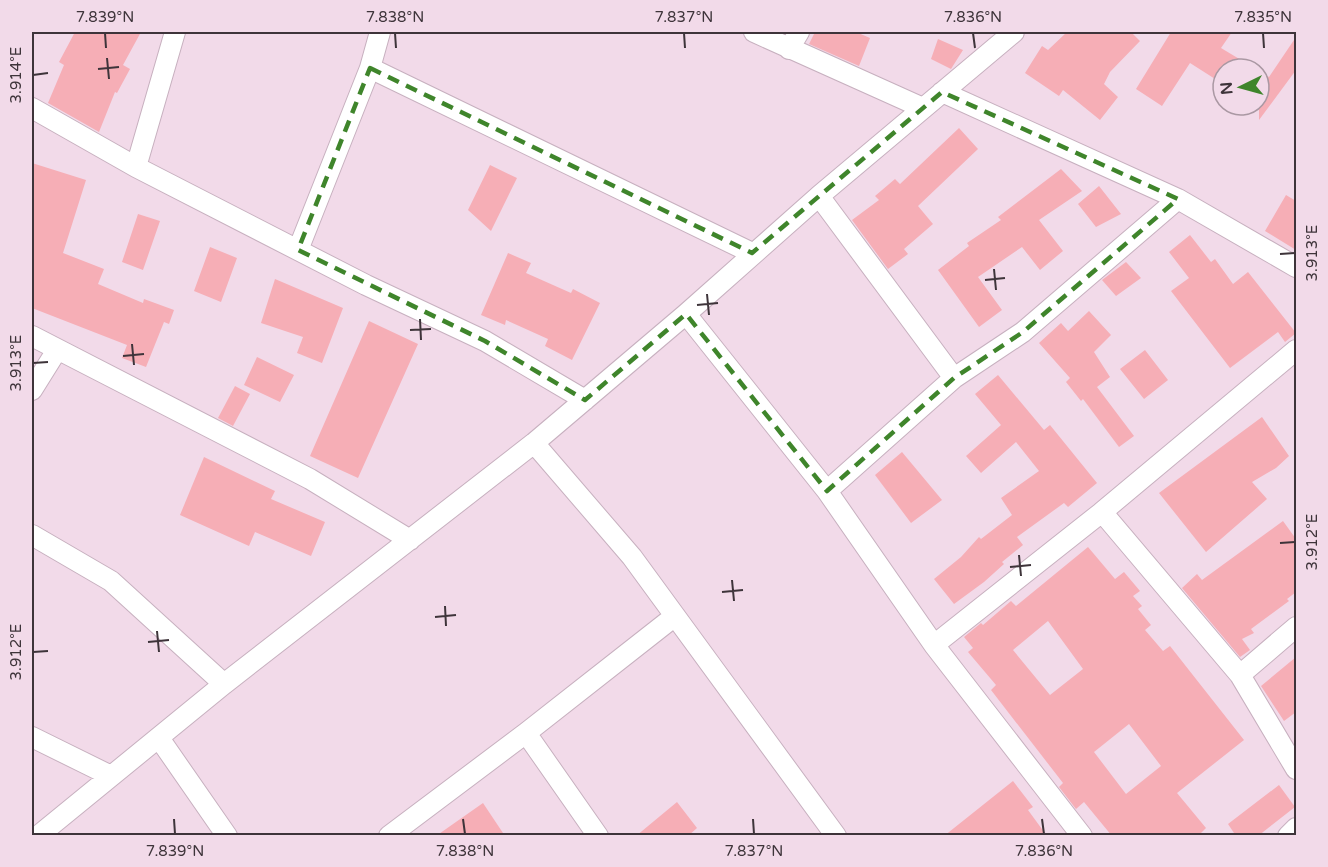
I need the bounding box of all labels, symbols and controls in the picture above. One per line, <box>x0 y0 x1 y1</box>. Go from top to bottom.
text: 7.839°N <box>76 8 134 26</box>
text: 7.838°N <box>366 8 424 26</box>
text: 7.837°N <box>655 8 713 26</box>
text: 7.836°N <box>944 8 1002 26</box>
text: 7.835°N <box>1234 8 1292 26</box>
text: 3.914°E <box>7 47 25 103</box>
north arrow <box>1211 57 1271 117</box>
text: N <box>1217 81 1238 95</box>
text: 3.913°E <box>1303 225 1321 281</box>
text: 3.913°E <box>7 335 25 391</box>
text: 3.912°E <box>1303 514 1321 570</box>
text: 3.912°E <box>7 624 25 680</box>
text: 7.839°N <box>146 842 204 860</box>
text: 7.838°N <box>436 842 494 860</box>
text: 7.837°N <box>725 842 783 860</box>
text: 7.836°N <box>1015 842 1073 860</box>

